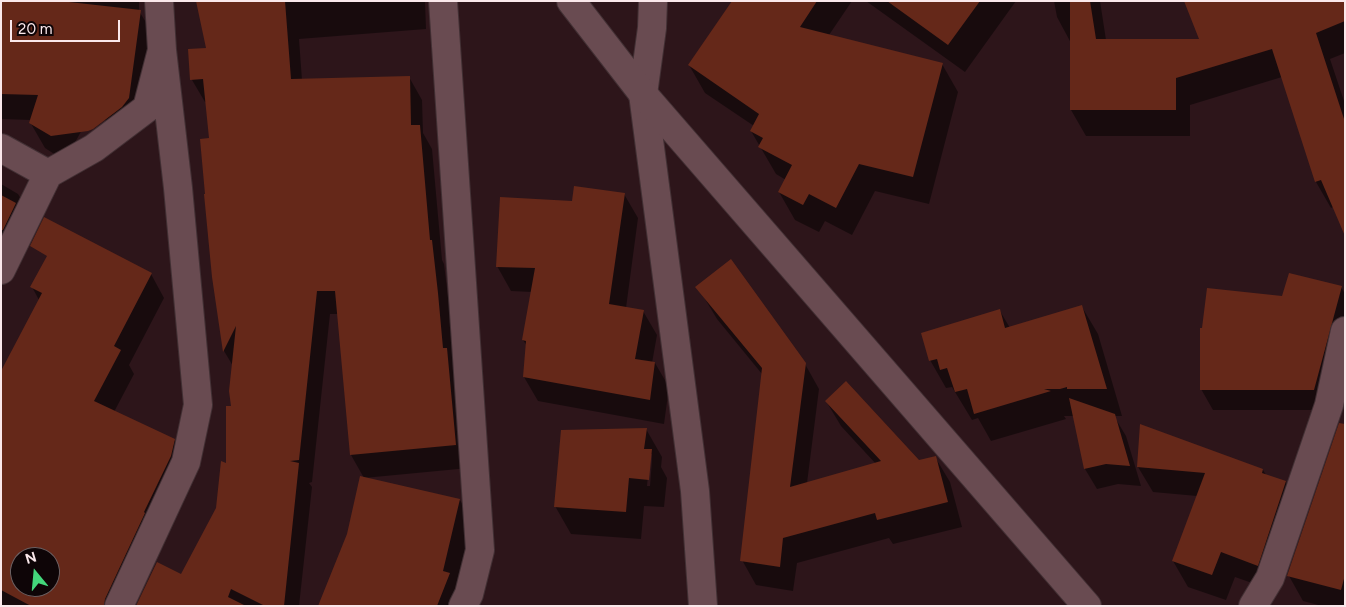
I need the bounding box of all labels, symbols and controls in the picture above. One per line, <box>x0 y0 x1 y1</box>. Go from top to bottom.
scale bar <box>12 10 122 42</box>
text: 20 m <box>18 20 52 38</box>
north arrow <box>10 547 60 597</box>
text: N <box>23 548 38 568</box>

